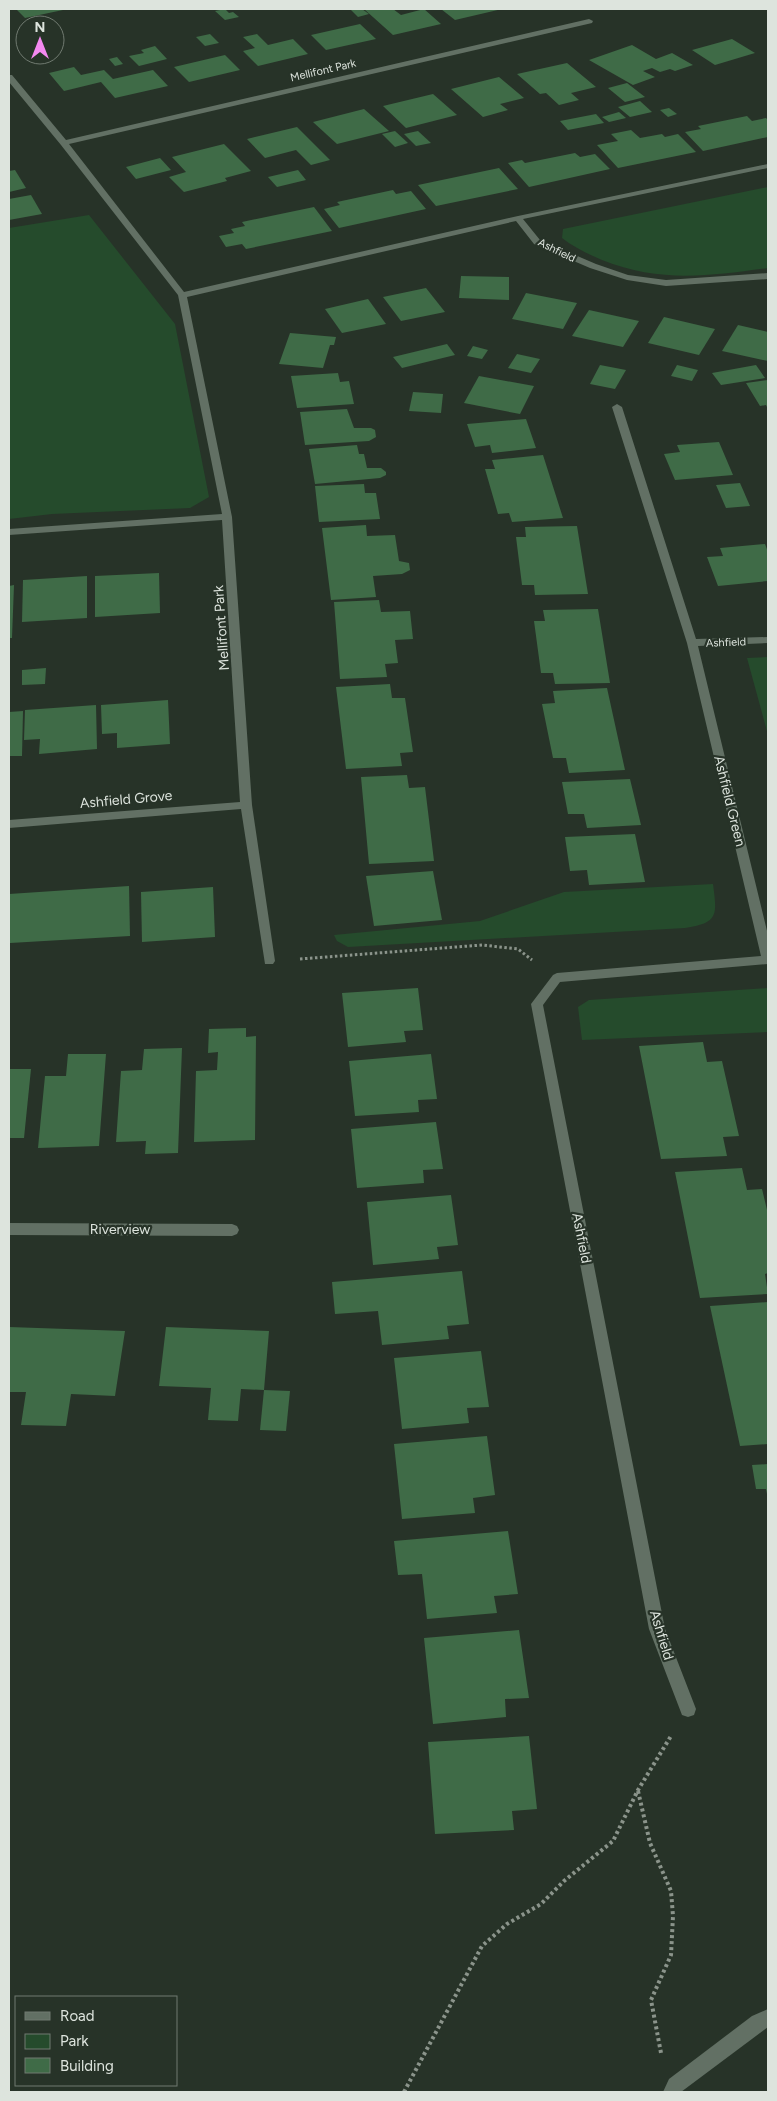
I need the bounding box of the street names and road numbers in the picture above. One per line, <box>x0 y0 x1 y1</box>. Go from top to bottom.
street label: Mellifont Park <box>289 56 358 84</box>
street label: Ashfield <box>536 236 578 265</box>
street label: Mellifont Park <box>210 585 233 671</box>
street label: Ashfield <box>706 635 746 650</box>
street label: Ashfield Green <box>710 754 749 849</box>
street label: Ashfield Grove <box>79 787 173 812</box>
street label: Ashfield <box>568 1211 595 1265</box>
street label: Riverview <box>90 1221 150 1238</box>
street label: Ashfield <box>646 1608 677 1662</box>

